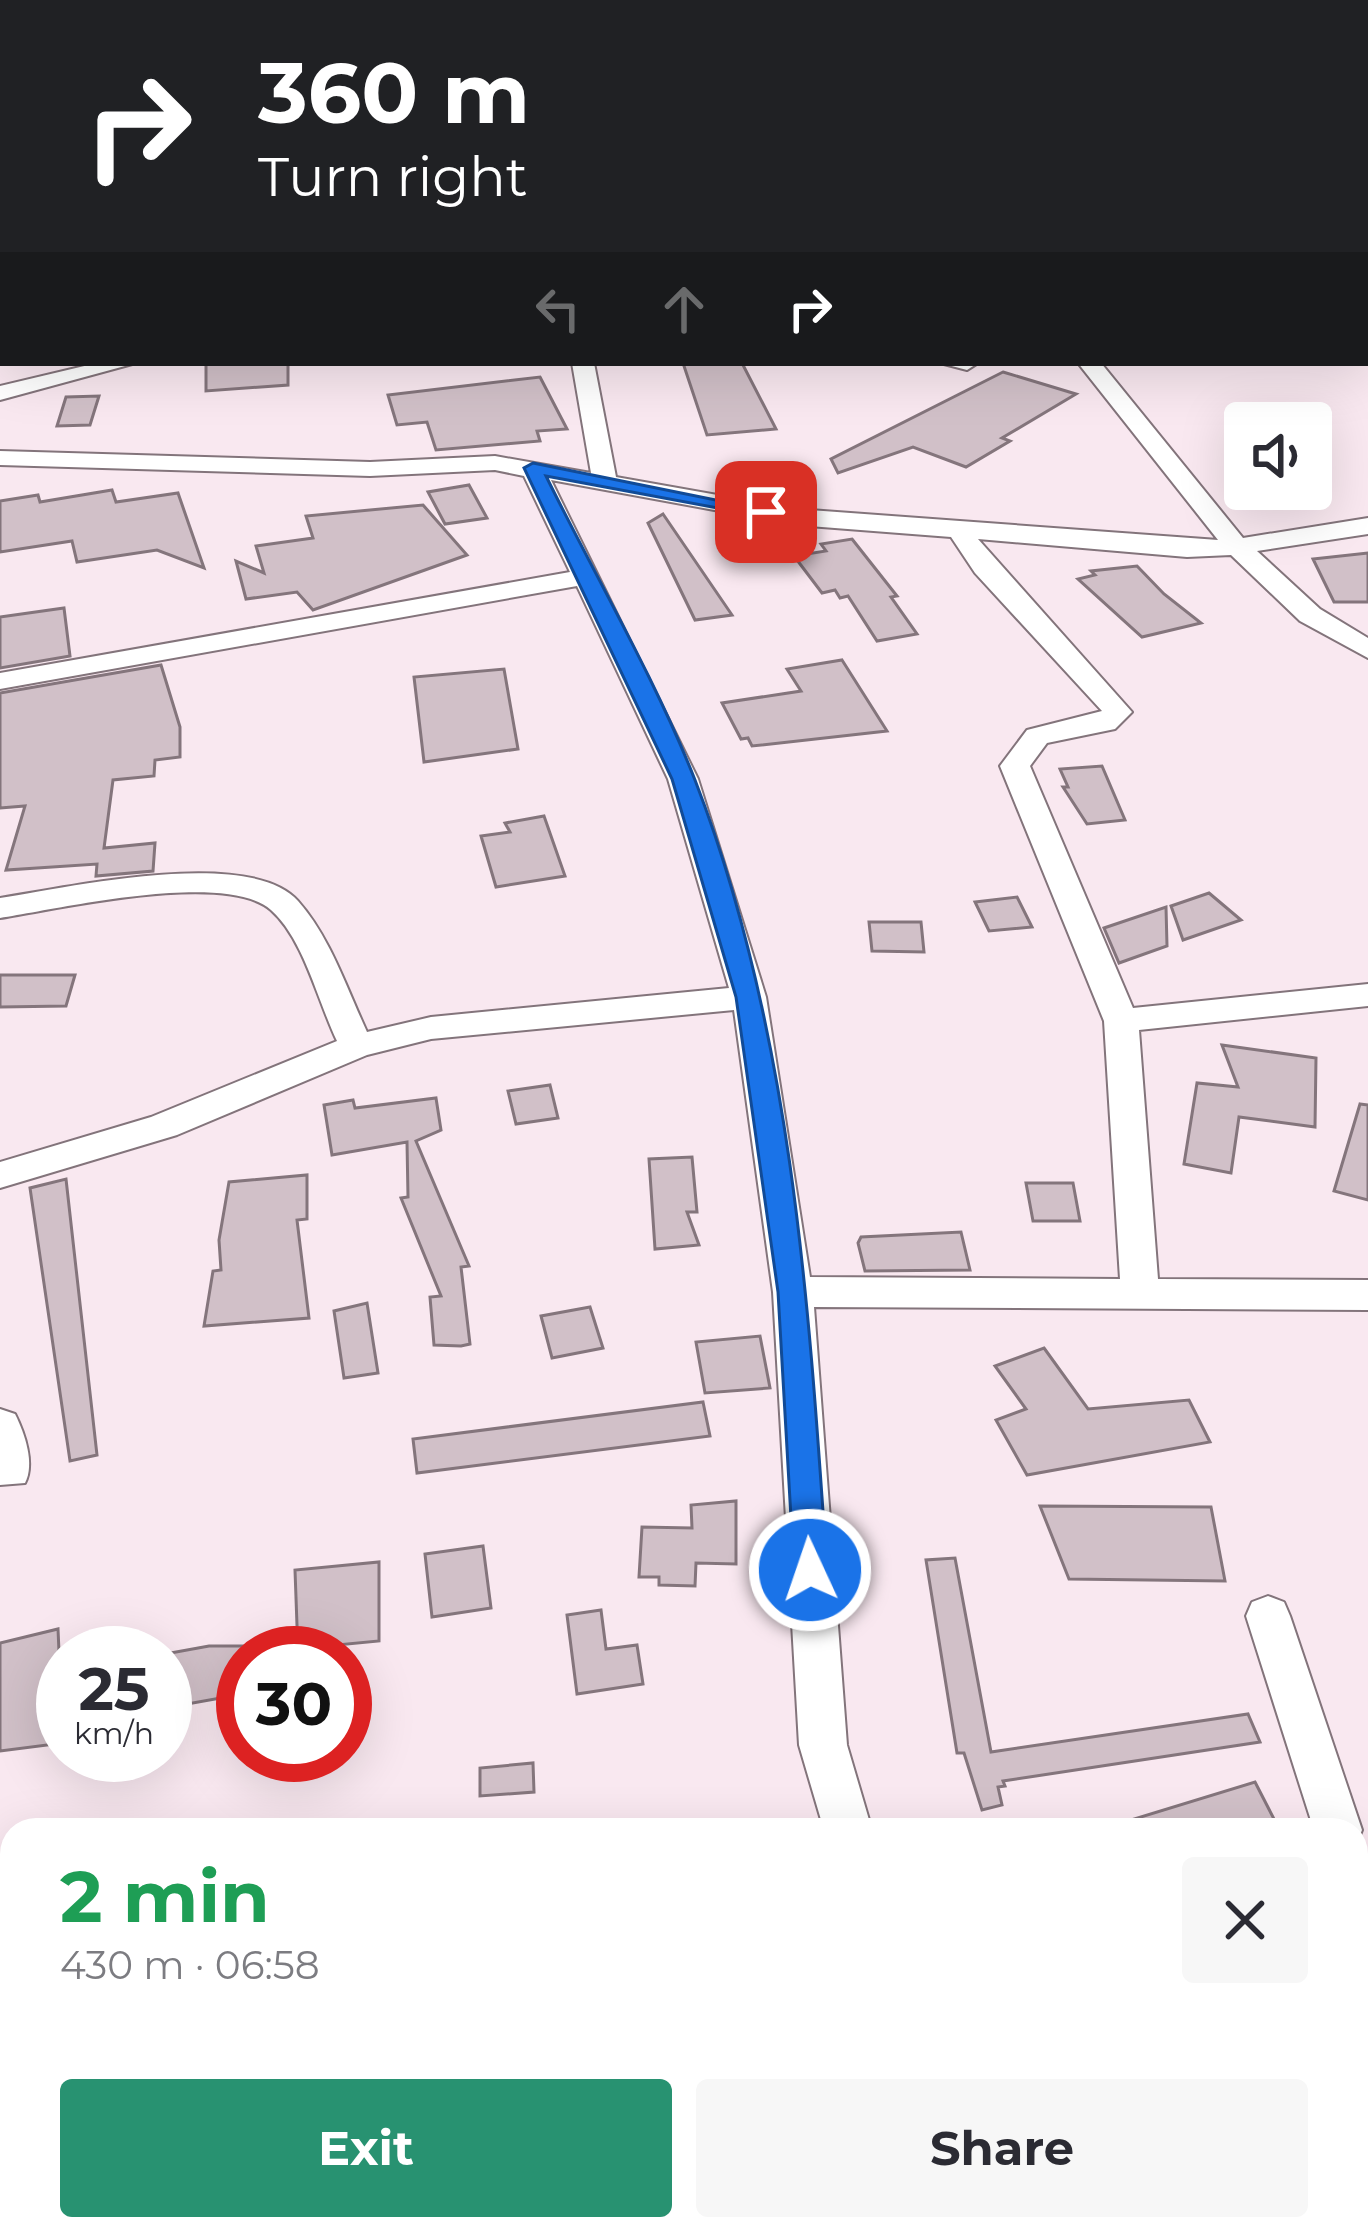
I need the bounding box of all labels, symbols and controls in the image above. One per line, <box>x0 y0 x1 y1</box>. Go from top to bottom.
text: 360 m <box>258 42 530 144</box>
icon: right <box>60 48 216 204</box>
text: Turn right <box>258 144 528 210</box>
icon: left <box>525 276 591 342</box>
icon: ahead <box>651 276 717 342</box>
icon: right <box>777 276 843 342</box>
map controls <box>1224 402 1332 510</box>
button: sound <box>1224 402 1332 510</box>
pin <box>715 461 817 563</box>
icon: arrive <box>733 479 799 545</box>
position arrow <box>747 1507 873 1633</box>
speed limit sign: 30 <box>216 1626 372 1782</box>
text: 25 <box>78 1652 150 1725</box>
text: km/h <box>74 1715 154 1752</box>
text: 2 min <box>60 1852 270 1940</box>
button: close <box>1182 1857 1308 1983</box>
text: 430 m · 06:58 <box>60 1941 320 1989</box>
button: Exit <box>60 2079 672 2217</box>
button: Share <box>696 2079 1308 2217</box>

